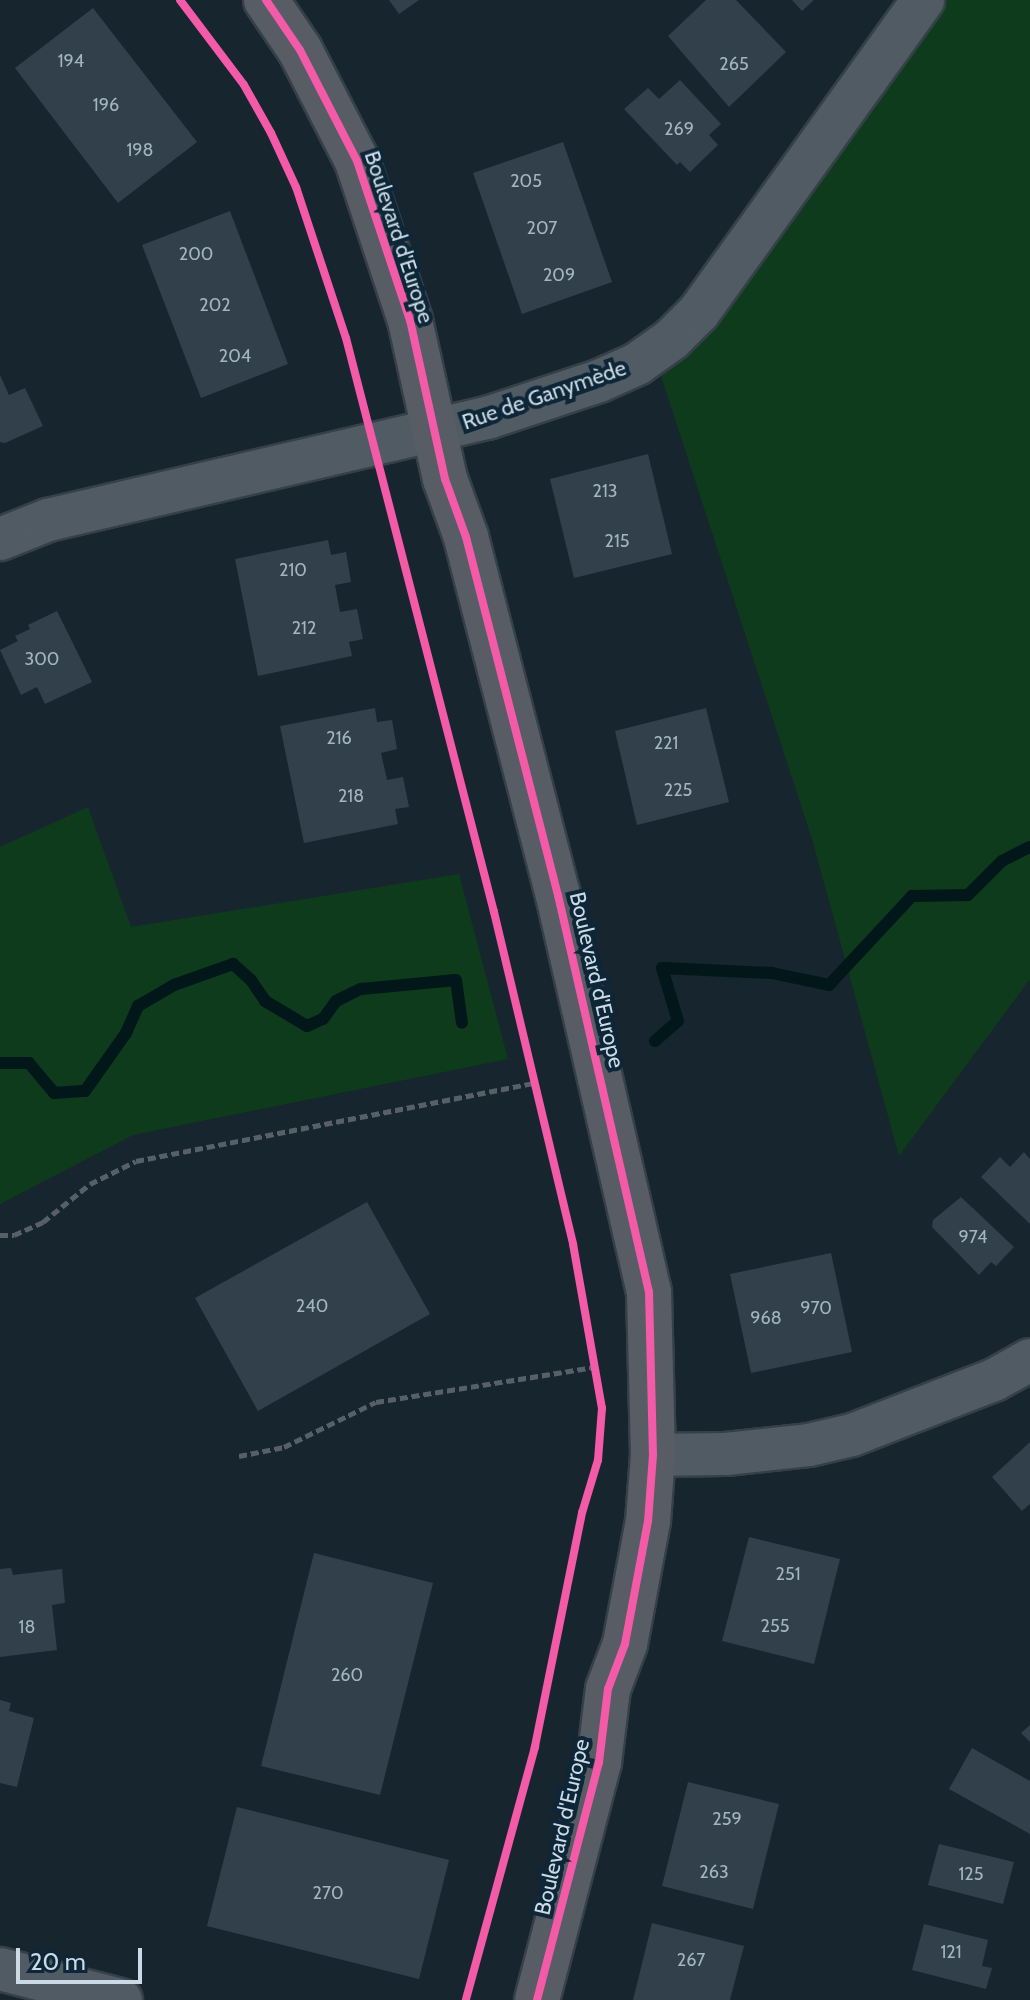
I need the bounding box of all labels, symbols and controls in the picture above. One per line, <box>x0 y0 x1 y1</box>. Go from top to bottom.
house number: 194 <box>58 50 84 72</box>
house number: 265 <box>719 53 749 75</box>
house number: 196 <box>93 94 119 116</box>
house number: 269 <box>664 118 694 140</box>
house number: 198 <box>127 139 153 161</box>
street label: Boulevard d'Europe <box>359 147 439 327</box>
house number: 205 <box>510 170 542 192</box>
house number: 207 <box>527 217 557 239</box>
house number: 200 <box>179 243 213 265</box>
house number: 209 <box>543 264 575 286</box>
house number: 202 <box>199 294 231 316</box>
house number: 204 <box>219 345 251 367</box>
street label: Rue de Ganymède <box>459 355 629 435</box>
house number: 213 <box>592 480 618 502</box>
house number: 215 <box>604 530 630 552</box>
house number: 210 <box>279 559 307 581</box>
house number: 212 <box>292 617 316 639</box>
house number: 300 <box>25 648 59 670</box>
house number: 216 <box>326 727 352 749</box>
house number: 221 <box>654 732 678 754</box>
house number: 225 <box>664 779 692 801</box>
house number: 218 <box>338 785 364 807</box>
street label: Boulevard d'Europe <box>564 889 630 1071</box>
house number: 974 <box>958 1226 988 1248</box>
house number: 240 <box>296 1295 328 1317</box>
house number: 970 <box>800 1297 832 1319</box>
house number: 968 <box>750 1307 782 1329</box>
house number: 251 <box>775 1563 801 1585</box>
house number: 255 <box>761 1615 789 1637</box>
house number: 18 <box>19 1616 35 1638</box>
house number: 260 <box>331 1664 363 1686</box>
street label: Boulevard d'Europe <box>529 1736 595 1918</box>
house number: 259 <box>712 1808 742 1830</box>
house number: 263 <box>699 1861 729 1883</box>
house number: 125 <box>958 1863 984 1885</box>
house number: 270 <box>313 1882 343 1904</box>
scale bar <box>20 1932 146 1982</box>
house number: 121 <box>940 1941 962 1963</box>
text: 20 m <box>30 1947 86 1976</box>
house number: 267 <box>677 1949 705 1971</box>

